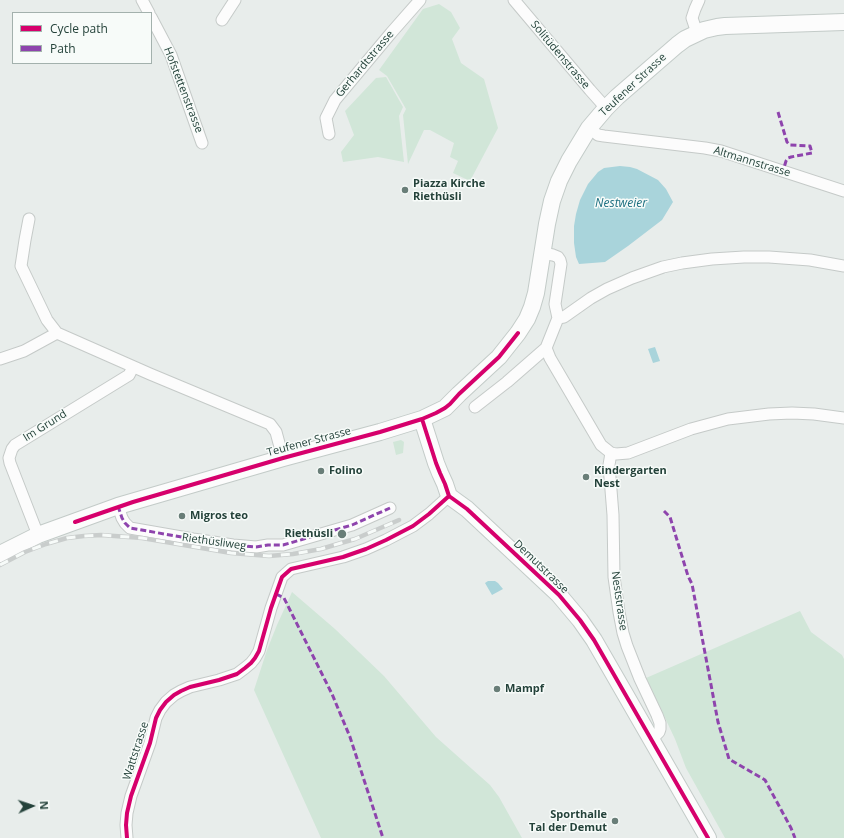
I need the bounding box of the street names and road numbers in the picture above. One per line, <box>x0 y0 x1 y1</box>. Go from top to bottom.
street label: Solitüdenstrasse <box>528 18 592 92</box>
street label: Gerhardtstrasse <box>333 28 397 100</box>
street label: Hofstettenstrasse <box>161 45 205 135</box>
street label: Teufener Strasse <box>597 51 669 119</box>
street label: Altmannstrasse <box>712 144 792 180</box>
street label: Im Grund <box>21 407 69 445</box>
street label: Teufener Strasse <box>266 424 352 460</box>
street label: Riethüsliweg <box>181 531 247 553</box>
street label: Demutstrasse <box>511 537 571 597</box>
street label: Neststrasse <box>608 570 630 632</box>
street label: Wattstrasse <box>120 720 152 782</box>

